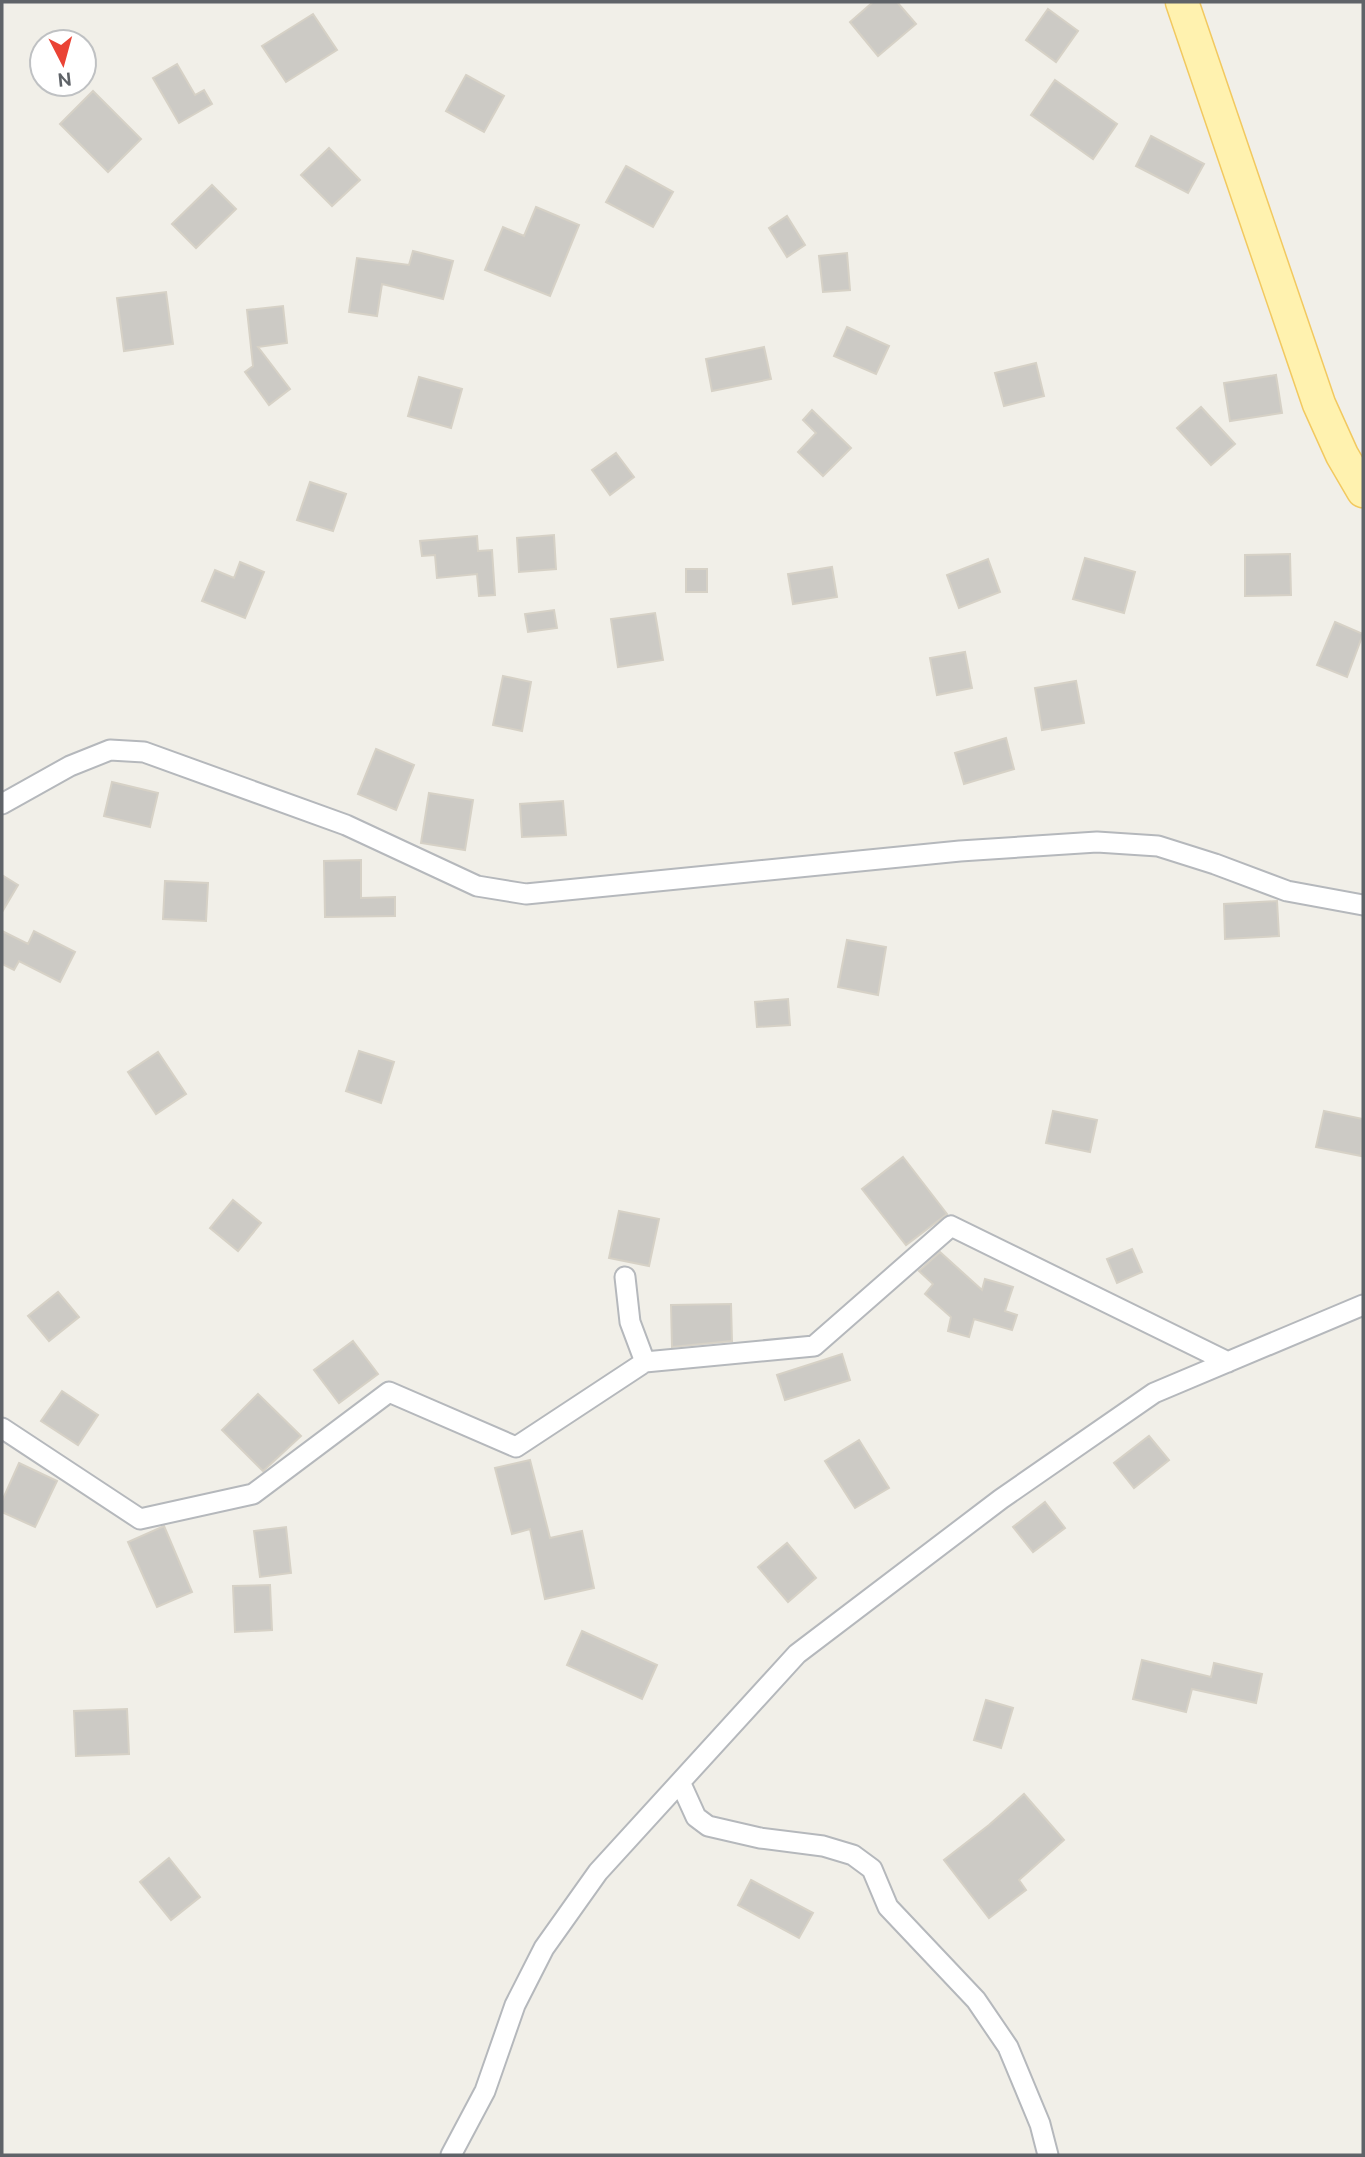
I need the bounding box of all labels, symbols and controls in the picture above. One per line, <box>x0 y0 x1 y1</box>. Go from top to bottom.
north arrow <box>28 28 98 98</box>
text: N <box>57 68 73 92</box>

